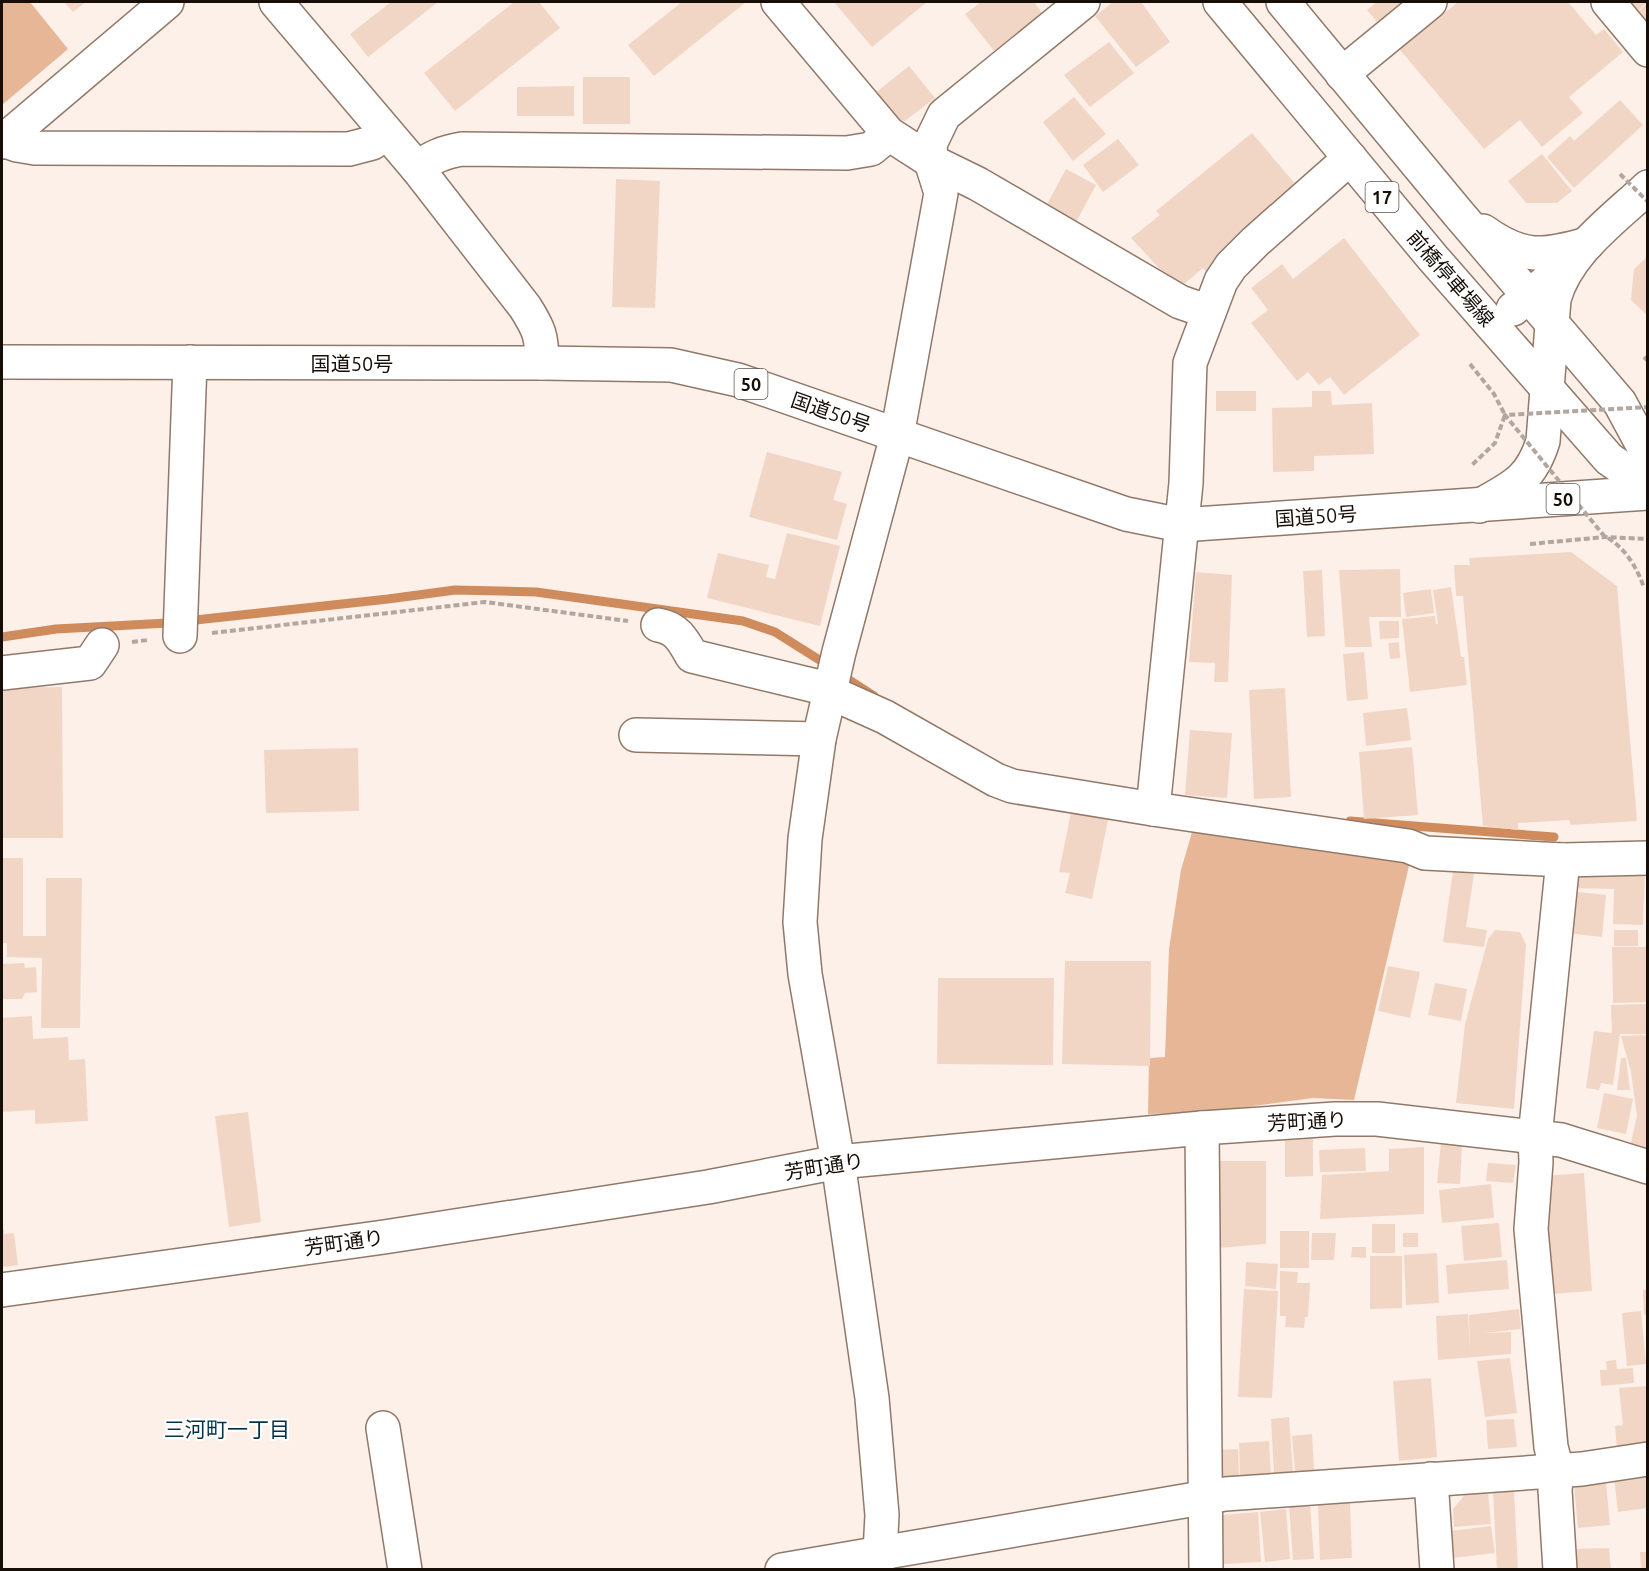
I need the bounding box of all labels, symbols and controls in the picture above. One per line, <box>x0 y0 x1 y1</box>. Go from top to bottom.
road number: 17 <box>1366 182 1398 212</box>
street label: 前橋停車場線 <box>1403 225 1499 331</box>
street label: 国道50号 <box>311 352 393 375</box>
road number: 50 <box>734 369 768 399</box>
street label: 国道50号 <box>788 388 874 436</box>
road number: 50 <box>1546 484 1580 514</box>
street label: 国道50号 <box>1274 502 1358 530</box>
street label: 芳町通り <box>1266 1107 1348 1135</box>
street label: 芳町通り <box>783 1148 865 1184</box>
street label: 芳町通り <box>303 1225 385 1259</box>
district label: 三河町一丁目 <box>164 1417 290 1441</box>

